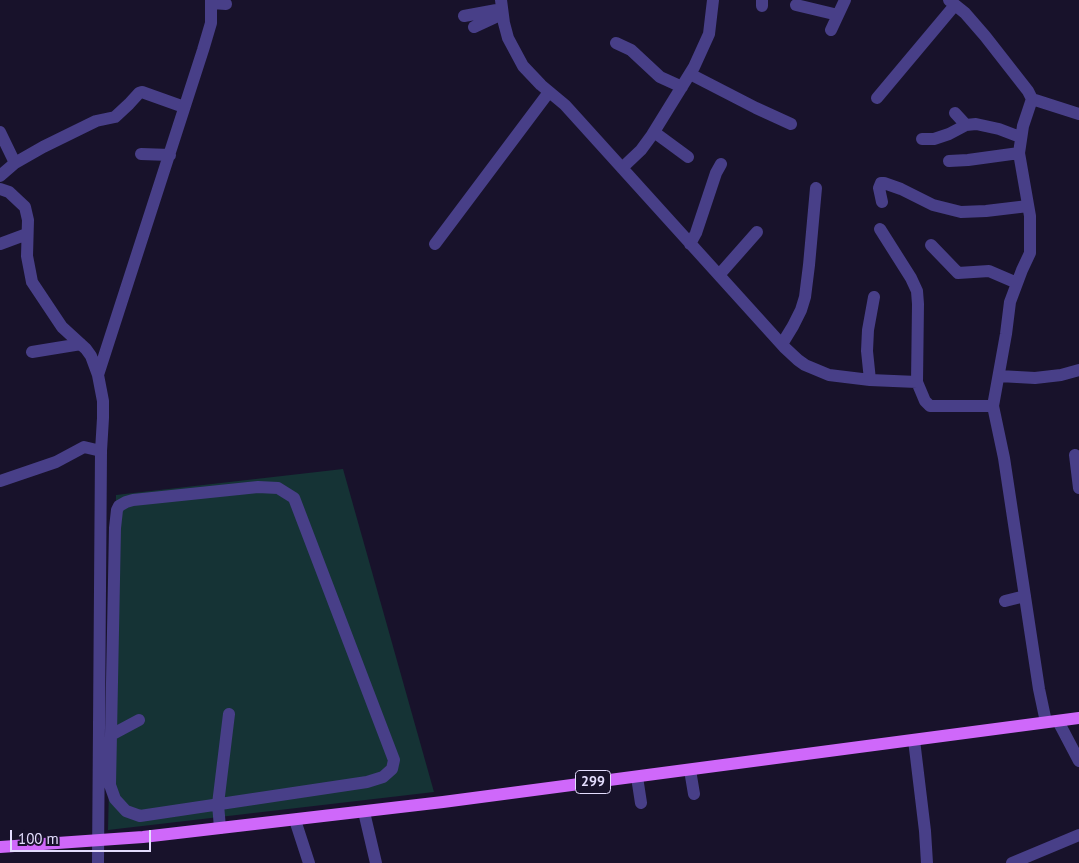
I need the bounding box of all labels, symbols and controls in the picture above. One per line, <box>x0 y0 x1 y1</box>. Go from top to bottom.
road number: 299 <box>576 770 610 794</box>
scale bar <box>12 820 154 852</box>
text: 100 m <box>18 829 59 848</box>

